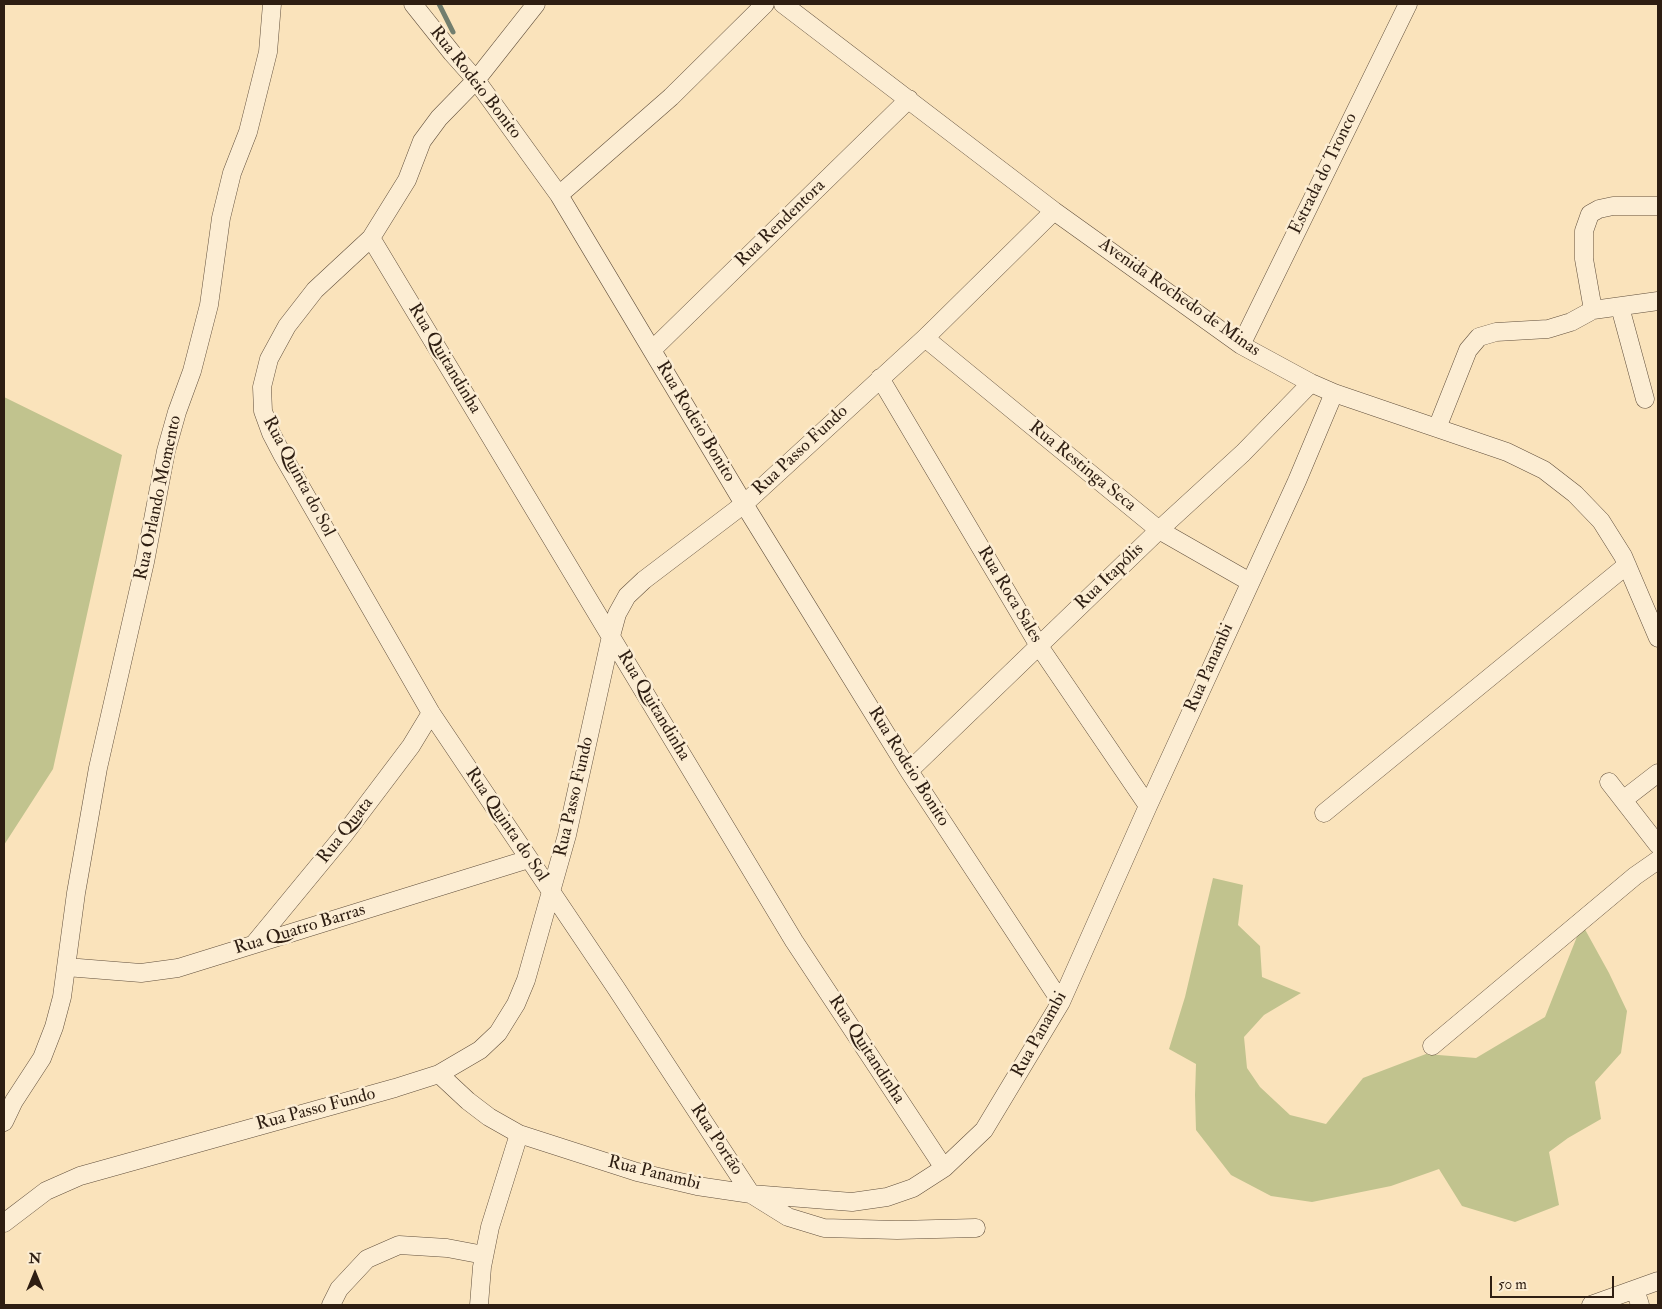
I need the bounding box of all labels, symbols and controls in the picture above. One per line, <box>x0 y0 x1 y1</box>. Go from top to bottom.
street label: Rua Rodeio Bonito <box>424 22 526 144</box>
street label: Estrada do Tronco <box>1285 110 1363 238</box>
street label: Rua Rendentora <box>731 176 831 272</box>
street label: Avenida Rochedo de Minas <box>1094 234 1264 362</box>
street label: Rua Quitandinha <box>403 300 485 418</box>
street label: Rua Rodeio Bonito <box>650 358 740 486</box>
street label: Rua Passo Fundo <box>749 401 853 501</box>
street label: Rua Quinta do Sol <box>257 413 339 541</box>
street label: Rua Orlando Momento <box>131 414 187 582</box>
street label: Rua Restinga Seca <box>1024 417 1140 517</box>
street label: Rua Itapólis <box>1071 539 1149 615</box>
street label: Rua Roca Sales <box>972 543 1046 647</box>
street label: Rua Panambi <box>1181 620 1239 716</box>
street label: Rua Quitandinha <box>612 647 694 765</box>
street label: Rua Rodeio Bonito <box>863 703 953 831</box>
street label: Rua Passo Fundo <box>551 735 599 859</box>
street label: Rua Quinta do Sol <box>460 764 552 886</box>
street label: Rua Quata <box>313 793 379 869</box>
street label: Rua Quatro Barras <box>232 900 368 960</box>
street label: Rua Panambi <box>1008 988 1072 1082</box>
street label: Rua Quitandinha <box>823 992 909 1108</box>
street label: Rua Passo Fundo <box>254 1084 378 1136</box>
street label: Rua Portão <box>685 1100 747 1180</box>
street label: Rua Panambi <box>605 1152 703 1196</box>
north arrow <box>10 1249 60 1299</box>
text: N <box>29 1250 41 1267</box>
scale bar <box>1492 1266 1616 1298</box>
text: 50 m <box>1498 1275 1527 1294</box>

